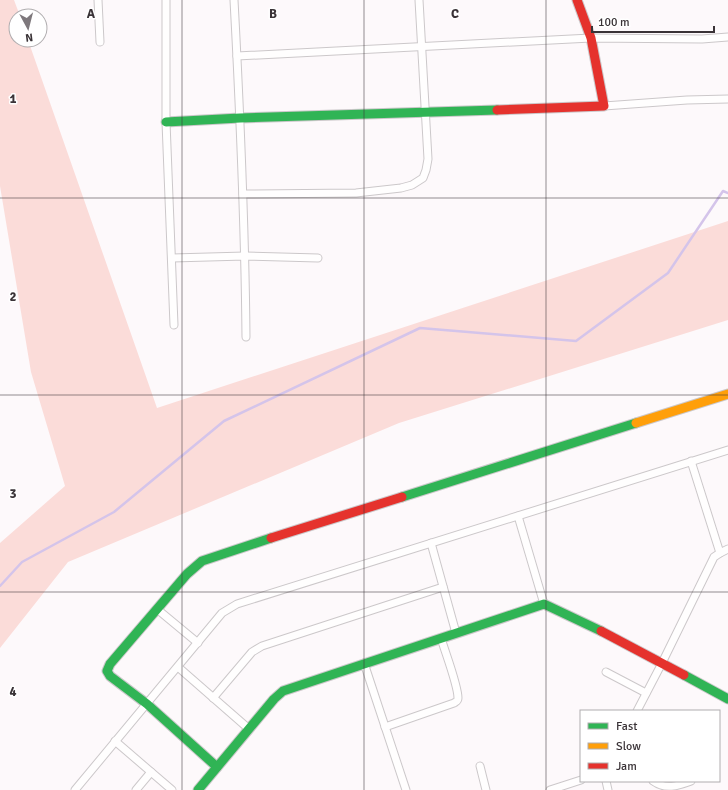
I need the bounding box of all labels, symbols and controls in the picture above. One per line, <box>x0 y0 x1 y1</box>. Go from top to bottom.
text: A <box>87 6 96 22</box>
text: B <box>269 6 277 22</box>
text: C <box>451 6 459 22</box>
north arrow <box>8 8 48 48</box>
scale bar <box>592 8 714 34</box>
text: 100 m <box>598 15 630 30</box>
text: N <box>25 31 34 44</box>
text: 1 <box>9 91 17 107</box>
text: 2 <box>9 289 17 305</box>
text: 3 <box>9 486 17 502</box>
text: 4 <box>9 684 17 700</box>
legend <box>580 710 720 782</box>
text: Fast <box>616 719 637 734</box>
text: Slow <box>616 739 641 754</box>
text: Jam <box>616 759 637 774</box>

